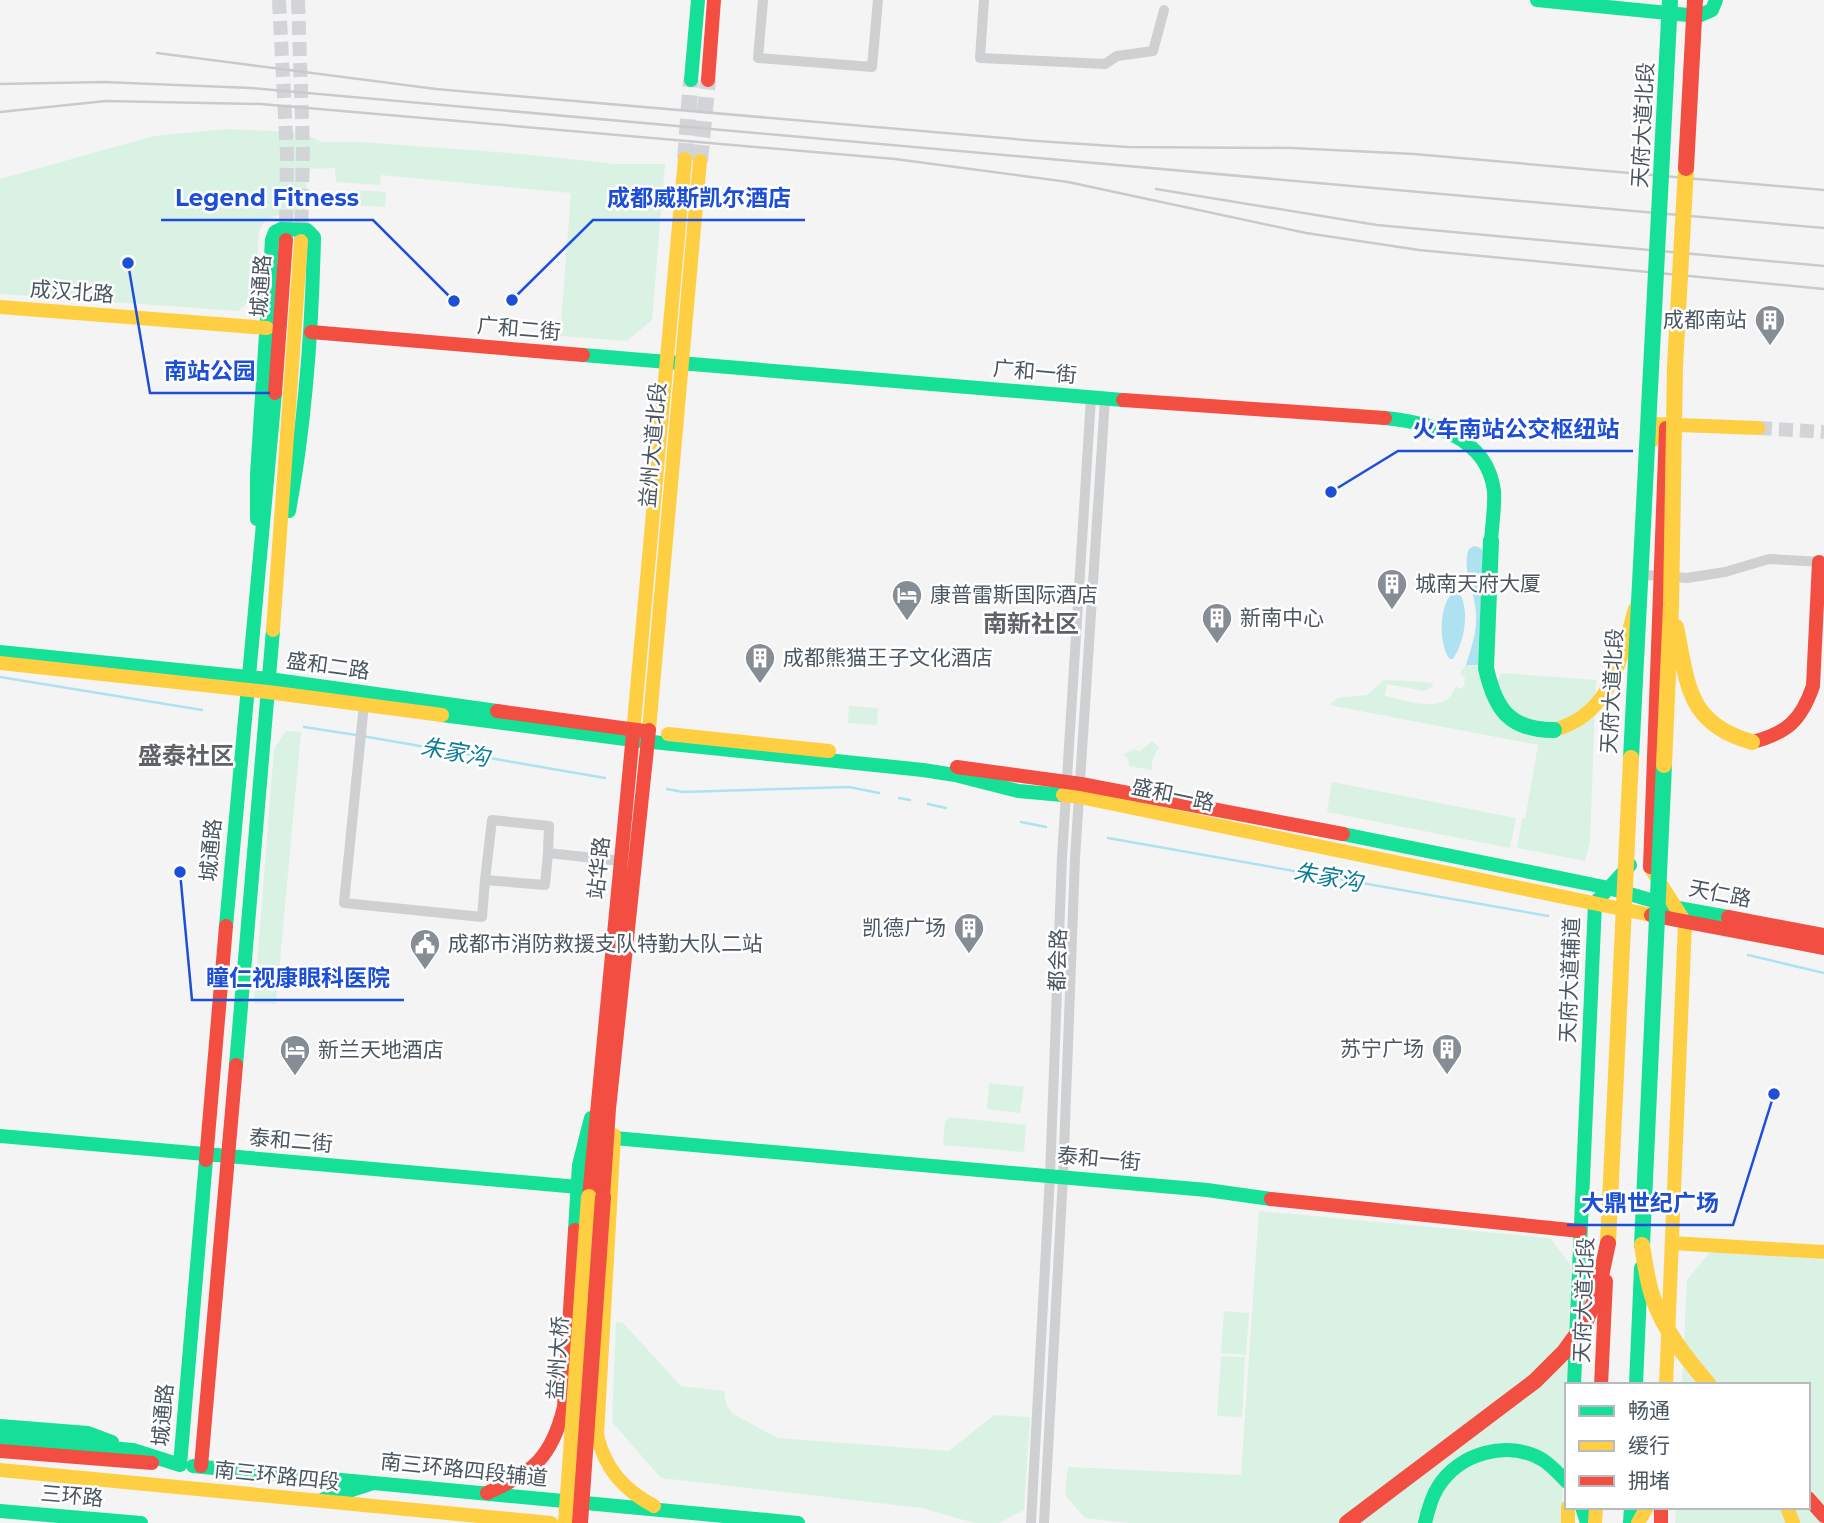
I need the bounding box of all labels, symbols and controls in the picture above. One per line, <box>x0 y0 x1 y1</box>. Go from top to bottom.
street label: 天府大道北段 <box>1627 61 1658 189</box>
callout: Legend Fitness <box>161 176 373 220</box>
callout: 成都威斯凯尔酒店 <box>593 176 805 220</box>
text: Legend Fitness <box>175 184 359 212</box>
text: 成都威斯凯尔酒店 <box>607 184 791 212</box>
street label: 城通路 <box>246 254 275 318</box>
street label: 成汉北路 <box>29 276 115 307</box>
building icon: 成都南站 <box>1753 303 1787 347</box>
place label: 成都南站 <box>1663 307 1747 332</box>
street label: 广和二街 <box>476 312 562 345</box>
callout: 南站公园 <box>150 349 270 393</box>
street label: 广和一街 <box>992 355 1078 388</box>
text: 南站公园 <box>164 357 256 385</box>
street label: 益州大道北段 <box>635 381 670 509</box>
callout: 火车南站公交枢纽站 <box>1398 407 1633 451</box>
text: 火车南站公交枢纽站 <box>1413 415 1620 443</box>
building icon: 城南天府大厦 <box>1375 567 1409 611</box>
place label: 城南天府大厦 <box>1415 571 1541 596</box>
hotel icon: 康普雷斯国际酒店 <box>890 578 924 622</box>
place label: 康普雷斯国际酒店 <box>930 582 1098 607</box>
building icon: 新南中心 <box>1200 601 1234 645</box>
place label: 新南中心 <box>1240 605 1324 630</box>
district label: 南新社区 <box>983 609 1079 638</box>
street label: 天府大道北段 <box>1596 627 1627 755</box>
building icon: 成都熊猫王子文化酒店 <box>743 641 777 685</box>
place label: 成都熊猫王子文化酒店 <box>783 645 993 670</box>
street label: 盛和二路 <box>285 647 371 684</box>
water label: 朱家沟 <box>419 732 494 772</box>
district label: 盛泰社区 <box>138 741 234 770</box>
street label: 盛和一路 <box>1129 774 1217 815</box>
street label: 城通路 <box>195 817 226 882</box>
street label: 站华路 <box>583 835 614 901</box>
water label: 朱家沟 <box>1292 857 1367 897</box>
street label: 天仁路 <box>1687 875 1753 912</box>
building icon: 凯德广场 <box>952 911 986 955</box>
place label: 凯德广场 <box>862 915 946 940</box>
street label: 天府大道辅道 <box>1555 917 1584 1043</box>
public building icon: 成都市消防救援支队特勤大队二站 <box>408 927 442 971</box>
street label: 都会路 <box>1044 928 1071 992</box>
place label: 成都市消防救援支队特勤大队二站 <box>448 931 763 956</box>
callout: 瞳仁视康眼科医院 <box>192 956 404 1000</box>
text: 瞳仁视康眼科医院 <box>206 964 390 992</box>
building icon: 苏宁广场 <box>1430 1032 1464 1076</box>
hotel icon: 新兰天地酒店 <box>278 1033 312 1077</box>
place label: 苏宁广场 <box>1340 1036 1424 1061</box>
place label: 新兰天地酒店 <box>318 1037 444 1062</box>
street label: 泰和二街 <box>248 1124 334 1157</box>
street label: 泰和一街 <box>1056 1142 1142 1175</box>
callout: 大鼎世纪广场 <box>1567 1181 1733 1225</box>
text: 大鼎世纪广场 <box>1581 1189 1719 1217</box>
street label: 天府大道北段 <box>1569 1237 1598 1363</box>
street label: 益州大桥 <box>542 1315 573 1401</box>
street label: 城通路 <box>147 1382 178 1447</box>
legend <box>1565 1383 1810 1509</box>
text: 畅通 <box>1628 1398 1670 1423</box>
text: 缓行 <box>1628 1433 1670 1458</box>
street label: 南三环路四段辅道 <box>379 1448 549 1491</box>
street label: 南三环路四段 <box>213 1456 341 1495</box>
text: 拥堵 <box>1628 1468 1670 1493</box>
street label: 三环路 <box>40 1480 105 1511</box>

